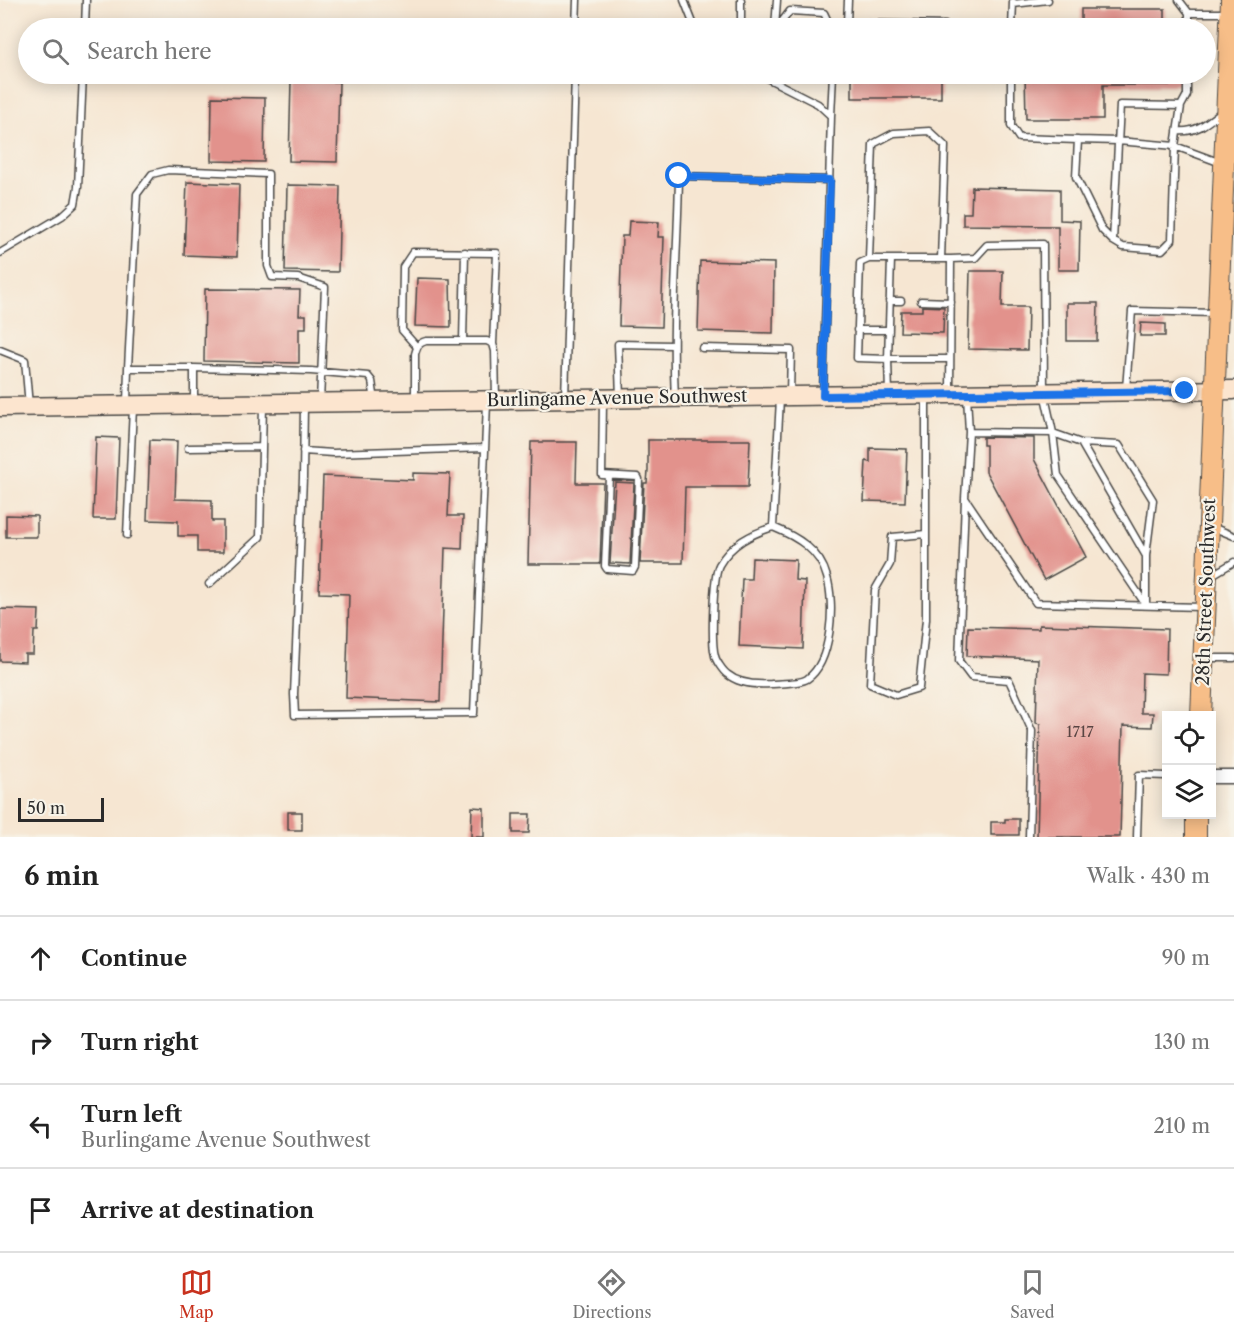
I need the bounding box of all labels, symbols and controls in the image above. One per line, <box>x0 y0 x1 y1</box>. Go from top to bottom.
search box <box>18 18 1216 84</box>
icon: search <box>39 35 72 68</box>
text: Search here <box>87 38 212 65</box>
route start <box>665 162 691 188</box>
route end <box>1171 377 1197 403</box>
street label: Burlingame Avenue Southwest <box>487 385 748 411</box>
street label: 28th Street Southwest <box>1192 497 1220 686</box>
map controls <box>1162 711 1216 819</box>
button: locate <box>1162 711 1216 765</box>
house number: 1717 <box>1066 722 1094 741</box>
button: layers <box>1162 765 1216 819</box>
scale bar <box>18 795 104 822</box>
text: 50 m <box>27 798 65 818</box>
text: 6 min <box>24 860 99 892</box>
text: Walk · 430 m <box>1087 864 1210 888</box>
icon: ahead <box>24 942 57 975</box>
text: Continue <box>81 945 187 972</box>
text: 90 m <box>1162 946 1210 970</box>
icon: right <box>24 1026 57 1059</box>
text: Turn right <box>81 1029 199 1056</box>
text: 130 m <box>1154 1030 1210 1054</box>
text: Turn left <box>81 1101 182 1128</box>
icon: left <box>24 1110 57 1143</box>
text: 210 m <box>1153 1114 1210 1138</box>
text: Burlingame Avenue Southwest <box>81 1128 371 1152</box>
icon: arrive <box>24 1194 57 1227</box>
text: Arrive at destination <box>81 1197 314 1224</box>
tab: Map <box>179 1266 214 1322</box>
tab: Directions <box>572 1266 651 1322</box>
tab: Saved <box>1010 1266 1055 1322</box>

